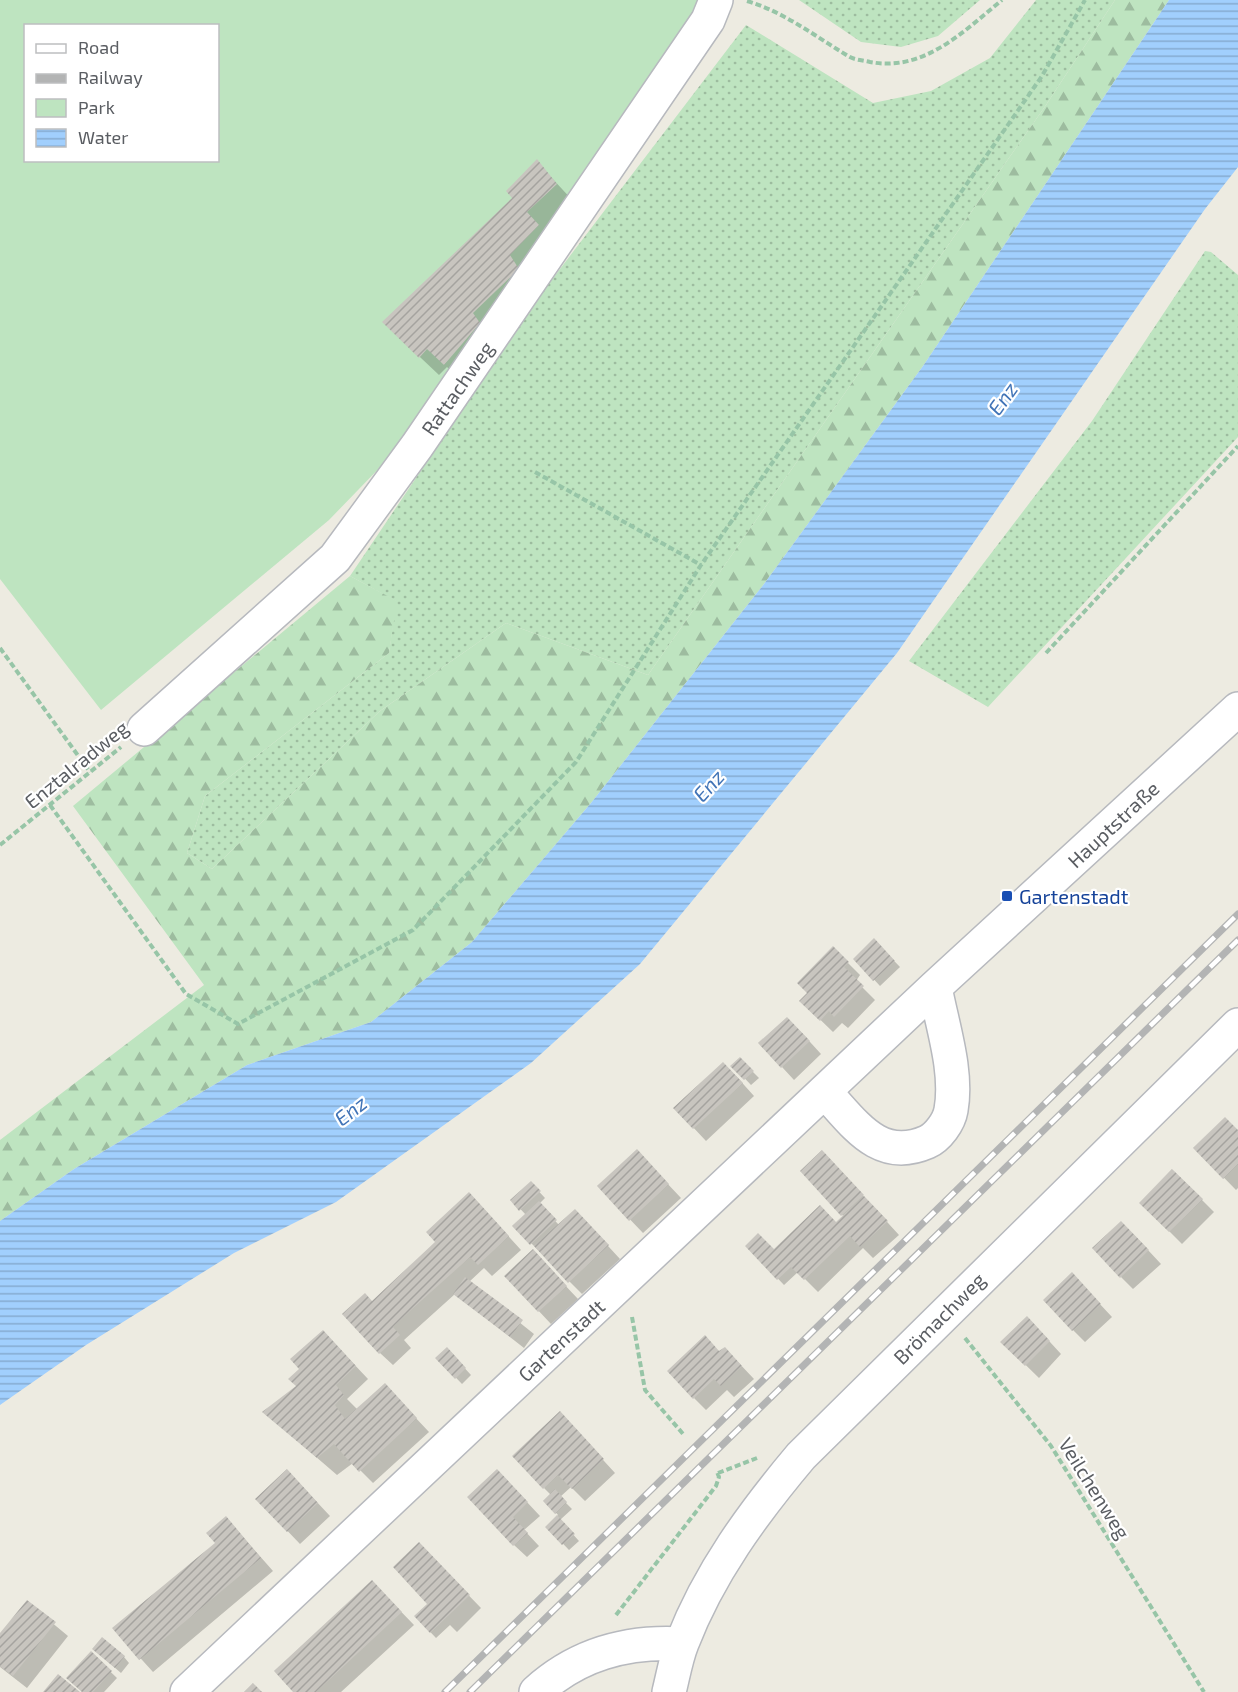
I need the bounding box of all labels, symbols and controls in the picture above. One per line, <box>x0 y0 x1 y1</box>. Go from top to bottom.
legend <box>24 24 219 162</box>
text: Road <box>78 36 119 58</box>
text: Railway <box>78 66 143 88</box>
text: Park <box>78 96 115 118</box>
text: Water <box>78 126 128 148</box>
street label: Rattachweg <box>416 336 498 440</box>
water label: Enz <box>982 376 1022 419</box>
street label: Enztalradweg <box>19 715 133 813</box>
water label: Enz <box>687 764 729 806</box>
street label: Hauptstraße <box>1062 776 1164 872</box>
place label: Gartenstadt <box>1019 884 1129 908</box>
marker: Gartenstadt <box>1000 889 1014 903</box>
water label: Enz <box>329 1089 372 1130</box>
street label: Brömachweg <box>888 1267 990 1369</box>
street label: Gartenstadt <box>513 1294 609 1386</box>
street label: Veilchenweg <box>1054 1433 1136 1543</box>

